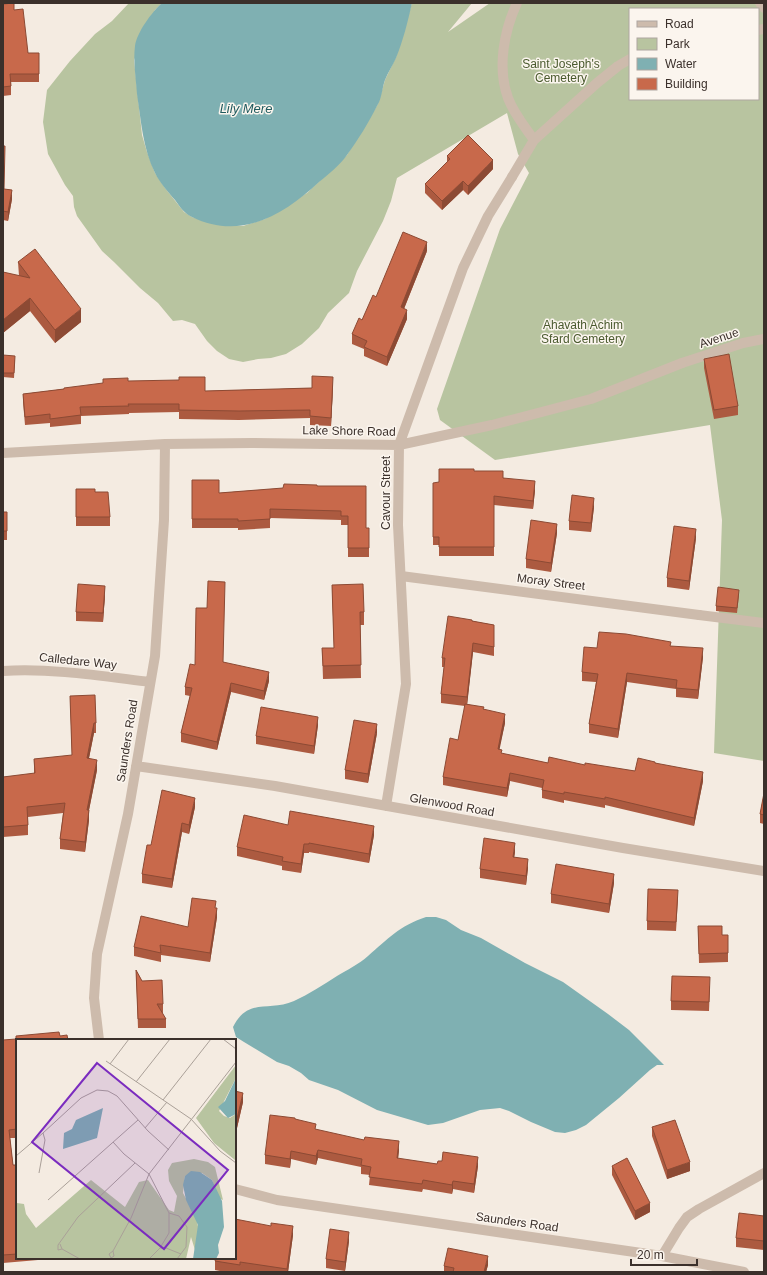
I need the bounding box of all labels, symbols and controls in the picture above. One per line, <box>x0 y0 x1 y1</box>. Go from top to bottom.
legend <box>629 8 759 100</box>
text: Road <box>665 17 694 31</box>
text: Park <box>665 37 691 51</box>
park label: Saint Joseph's Cemetery <box>522 57 600 85</box>
text: Water <box>665 57 697 71</box>
text: Building <box>665 77 708 91</box>
water label: Lily Mere <box>220 101 272 116</box>
park label: Ahavath Achim Sfard Cemetery <box>541 318 625 346</box>
street label: Avenue <box>698 325 741 351</box>
street label: Lake Shore Road <box>302 423 396 439</box>
street label: Cavour Street <box>379 455 393 530</box>
street label: Moray Street <box>516 571 587 593</box>
street label: Calledare Way <box>38 650 118 672</box>
street label: Saunders Road <box>114 699 140 783</box>
street label: Glenwood Road <box>408 791 496 819</box>
inset map <box>16 1039 236 1259</box>
street label: Saunders Road <box>475 1209 559 1235</box>
scale bar <box>631 1241 697 1267</box>
text: 20 m <box>637 1248 664 1262</box>

